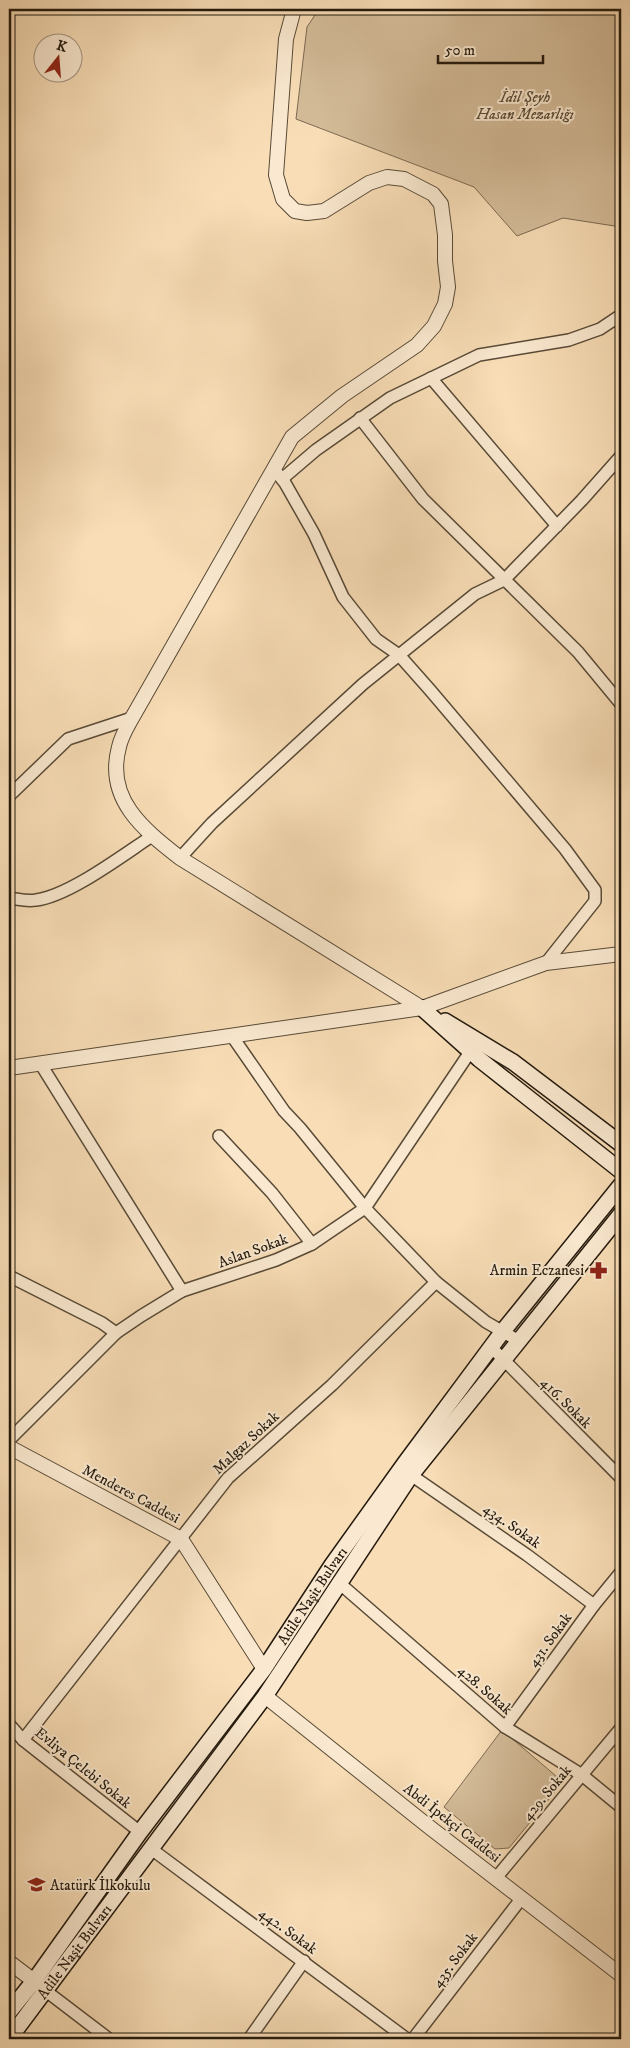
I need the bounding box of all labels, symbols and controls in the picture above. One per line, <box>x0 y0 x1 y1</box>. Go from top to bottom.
north arrow <box>32 32 82 82</box>
scale bar <box>438 32 542 64</box>
text: K <box>54 36 70 57</box>
text: 50 m <box>445 41 475 60</box>
park label: İdil Şeyh Hasan Mezarlığı <box>475 88 574 124</box>
street label: Aslan Sokak <box>216 1229 291 1272</box>
pharmacy icon: Armin Eczanesi <box>588 1260 608 1280</box>
place label: Armin Eczanesi <box>490 1261 584 1280</box>
street label: 416. Sokak <box>536 1373 596 1433</box>
street label: Malgaz Sokak <box>209 1407 284 1479</box>
street label: Menderes Caddesi <box>79 1460 183 1528</box>
street label: 434. Sokak <box>479 1499 545 1553</box>
street label: Adile Naşit Bulvarı <box>273 1543 351 1649</box>
street label: 431. Sokak <box>524 1609 576 1671</box>
street label: 428. Sokak <box>454 1661 517 1719</box>
street label: Evliya Çelebi Sokak <box>31 1723 136 1813</box>
street label: 429. Sokak <box>518 1761 576 1825</box>
street label: Abdi İpekçi Caddesi <box>400 1779 505 1867</box>
school or university icon: Atatürk İlkokulu <box>26 1875 46 1895</box>
place label: Atatürk İlkokulu <box>50 1876 150 1895</box>
street label: Adile Naşit Bulvarı <box>33 1900 116 2003</box>
street label: 442. Sokak <box>255 1903 322 1959</box>
street label: 435. Sokak <box>428 1928 482 1991</box>

